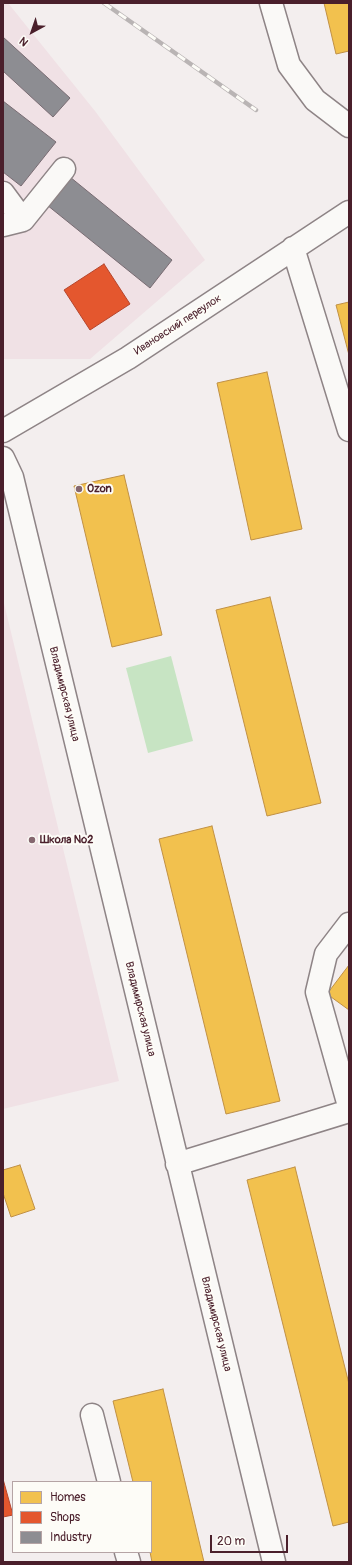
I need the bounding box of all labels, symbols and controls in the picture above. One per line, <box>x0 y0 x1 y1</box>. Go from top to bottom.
north arrow <box>12 12 52 52</box>
text: N <box>17 34 31 49</box>
street label: Ивановский переулок <box>132 292 224 358</box>
place label: Ozon <box>87 482 112 496</box>
marker: Ozon <box>74 484 84 494</box>
street label: Владимирская улица <box>46 645 82 743</box>
place label: Школа №2 <box>40 833 93 847</box>
marker: Школа №2 <box>27 835 37 845</box>
street label: Владимирская улица <box>122 960 158 1058</box>
street label: Владимирская улица <box>198 1275 234 1373</box>
legend <box>12 1481 152 1553</box>
text: Homes <box>50 1490 86 1505</box>
text: Shops <box>50 1510 80 1525</box>
scale bar <box>212 1527 290 1553</box>
text: Industry <box>50 1530 92 1545</box>
text: 20 m <box>217 1534 245 1549</box>

